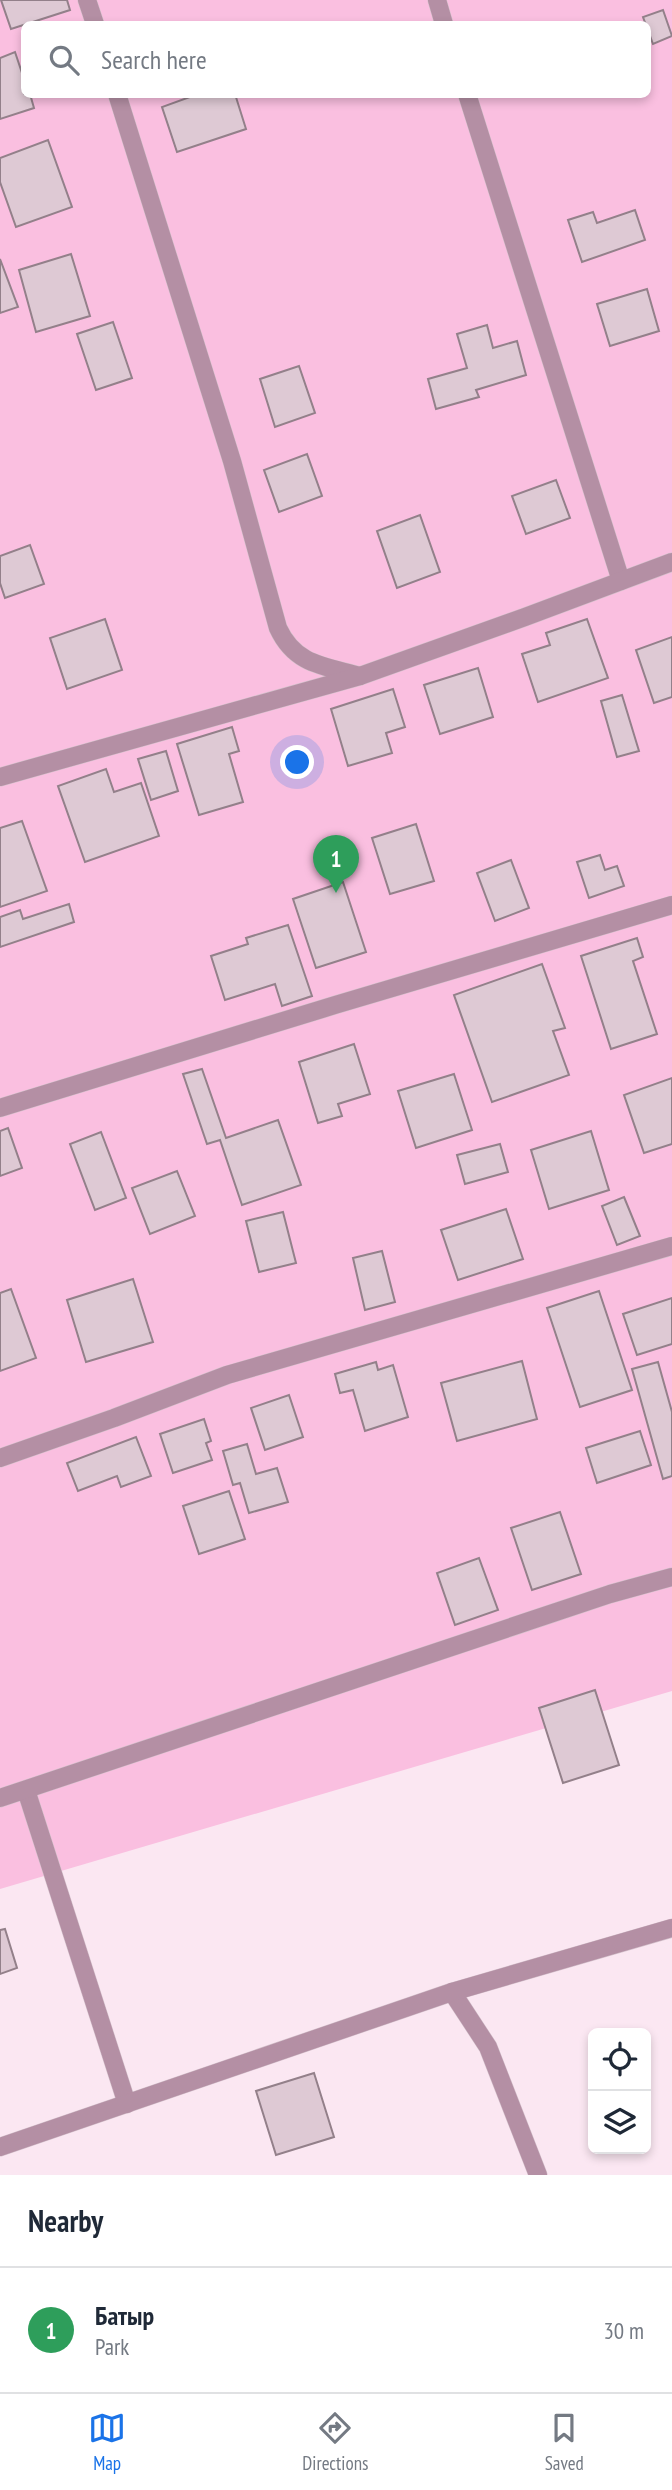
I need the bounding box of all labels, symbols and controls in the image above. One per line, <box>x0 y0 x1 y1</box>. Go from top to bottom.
search box <box>21 21 651 98</box>
icon: search <box>45 41 83 79</box>
text: Search here <box>101 43 207 76</box>
your location <box>280 745 314 779</box>
pin: 1 <box>313 835 359 893</box>
map controls <box>588 2028 651 2154</box>
button: locate <box>588 2028 651 2091</box>
button: layers <box>588 2091 651 2154</box>
text: Nearby <box>28 2201 103 2240</box>
text: Батыр <box>95 2299 154 2332</box>
text: 1 <box>46 2316 57 2345</box>
text: 30 m <box>603 2316 644 2345</box>
text: Park <box>95 2332 129 2361</box>
tab: Map <box>88 2409 126 2475</box>
tab: Directions <box>302 2409 368 2475</box>
tab: Saved <box>545 2409 584 2475</box>

